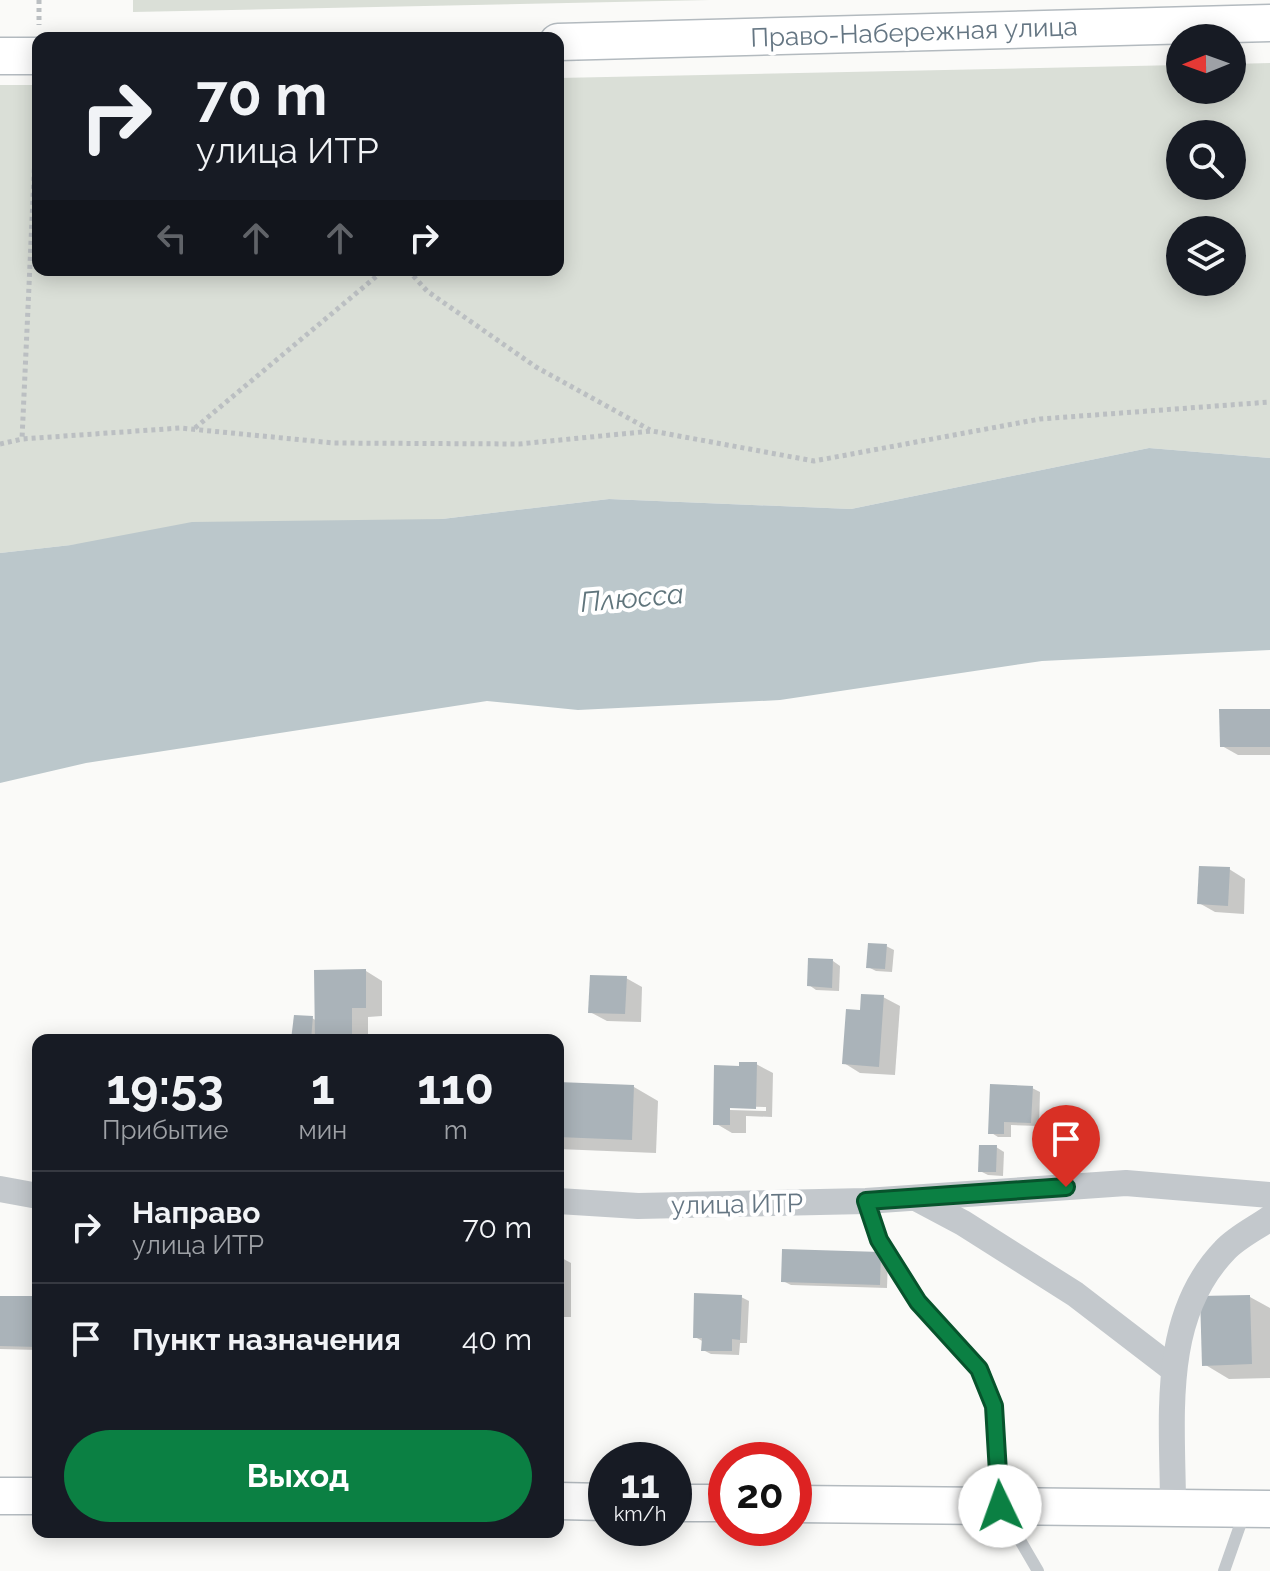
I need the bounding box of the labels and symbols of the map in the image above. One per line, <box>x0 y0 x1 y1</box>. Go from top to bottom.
street label: Право-Набережная улица <box>750 11 1078 53</box>
north arrow <box>1166 24 1246 104</box>
water label: Плюсса <box>579 577 685 619</box>
pin <box>1032 1105 1100 1187</box>
street label: улица ИТР <box>671 1188 803 1220</box>
speed limit sign: 20 <box>708 1442 812 1546</box>
position arrow <box>958 1464 1042 1548</box>

